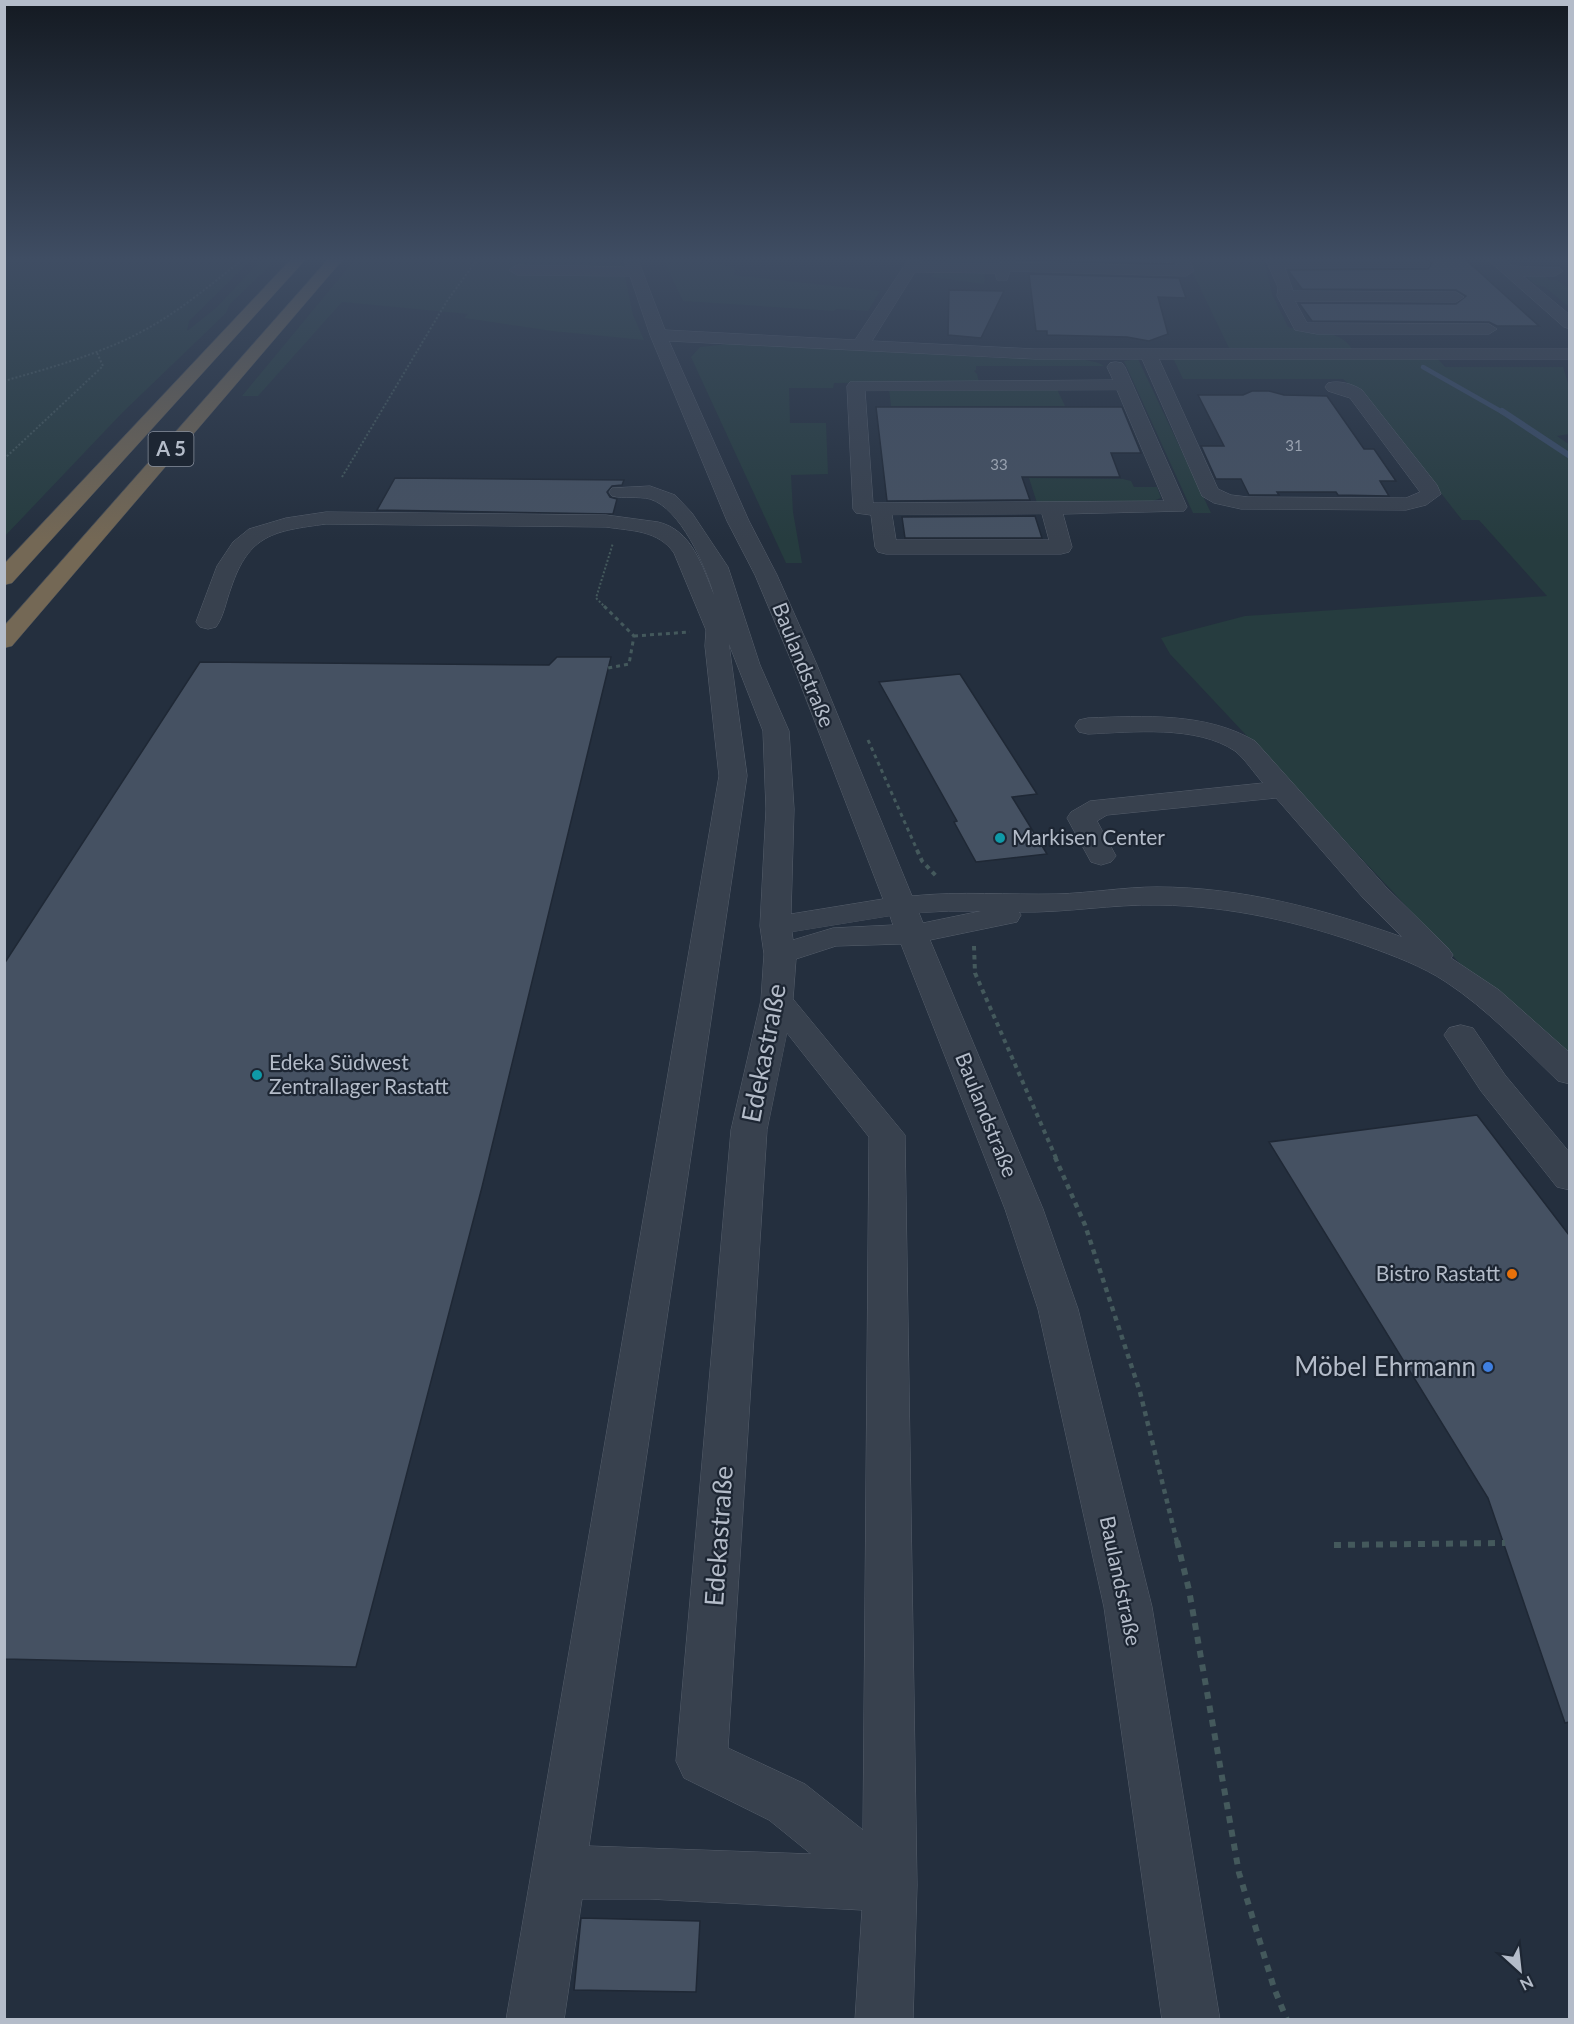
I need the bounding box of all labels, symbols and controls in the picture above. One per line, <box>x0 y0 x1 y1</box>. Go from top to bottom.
road number: A 5 <box>148 432 194 466</box>
house number: 31 <box>1285 436 1303 454</box>
house number: 33 <box>990 455 1008 473</box>
street label: Baulandstraße <box>768 598 841 730</box>
place label: Markisen Center <box>1012 824 1165 849</box>
marker: Markisen Center <box>993 831 1007 845</box>
street label: Edekastraße <box>734 981 792 1125</box>
street label: Baulandstraße <box>951 1048 1024 1180</box>
place label: Edeka Südwest Zentrallager Rastatt <box>269 1049 449 1098</box>
marker: Edeka Südwest Zentrallager Rastatt <box>250 1068 264 1082</box>
place label: Bistro Rastatt <box>1376 1260 1501 1285</box>
marker: Bistro Rastatt <box>1505 1267 1519 1281</box>
place label: Möbel Ehrmann <box>1294 1350 1476 1382</box>
marker: Möbel Ehrmann <box>1481 1360 1495 1374</box>
street label: Edekastraße <box>697 1465 739 1607</box>
street label: Baulandstraße <box>1095 1513 1147 1648</box>
north arrow <box>1490 1940 1550 2000</box>
text: N <box>1517 1973 1537 1995</box>

